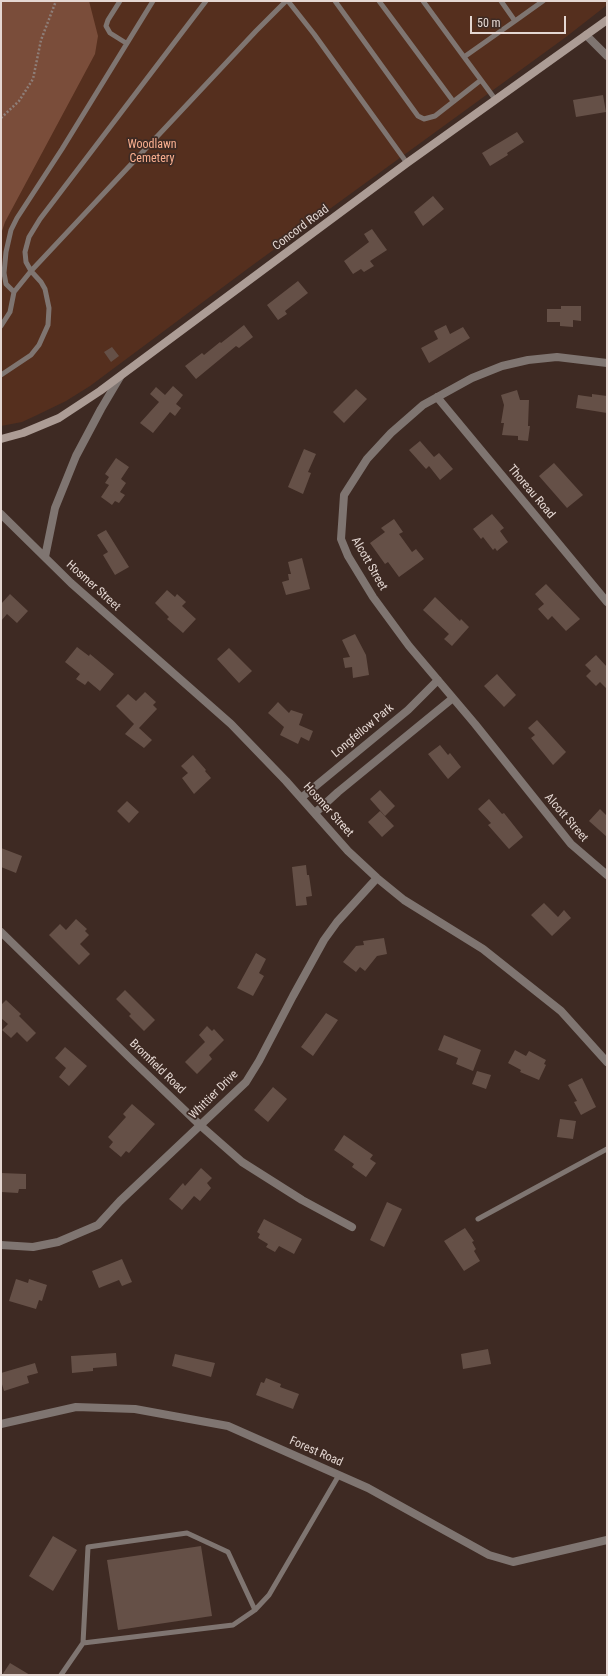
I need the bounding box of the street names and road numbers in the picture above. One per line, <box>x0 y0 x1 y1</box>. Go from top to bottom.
street label: Concord Road <box>270 202 332 254</box>
street label: Thoreau Road <box>504 462 558 522</box>
street label: Alcott Street <box>348 535 390 593</box>
street label: Hosmer Street <box>63 558 123 614</box>
street label: Longfellow Park <box>329 701 397 761</box>
street label: Hosmer Street <box>300 780 356 840</box>
street label: Alcott Street <box>541 791 591 845</box>
street label: Bromfield Road <box>126 1037 188 1097</box>
street label: Whittier Drive <box>186 1067 242 1123</box>
street label: Forest Road <box>287 1434 345 1470</box>

